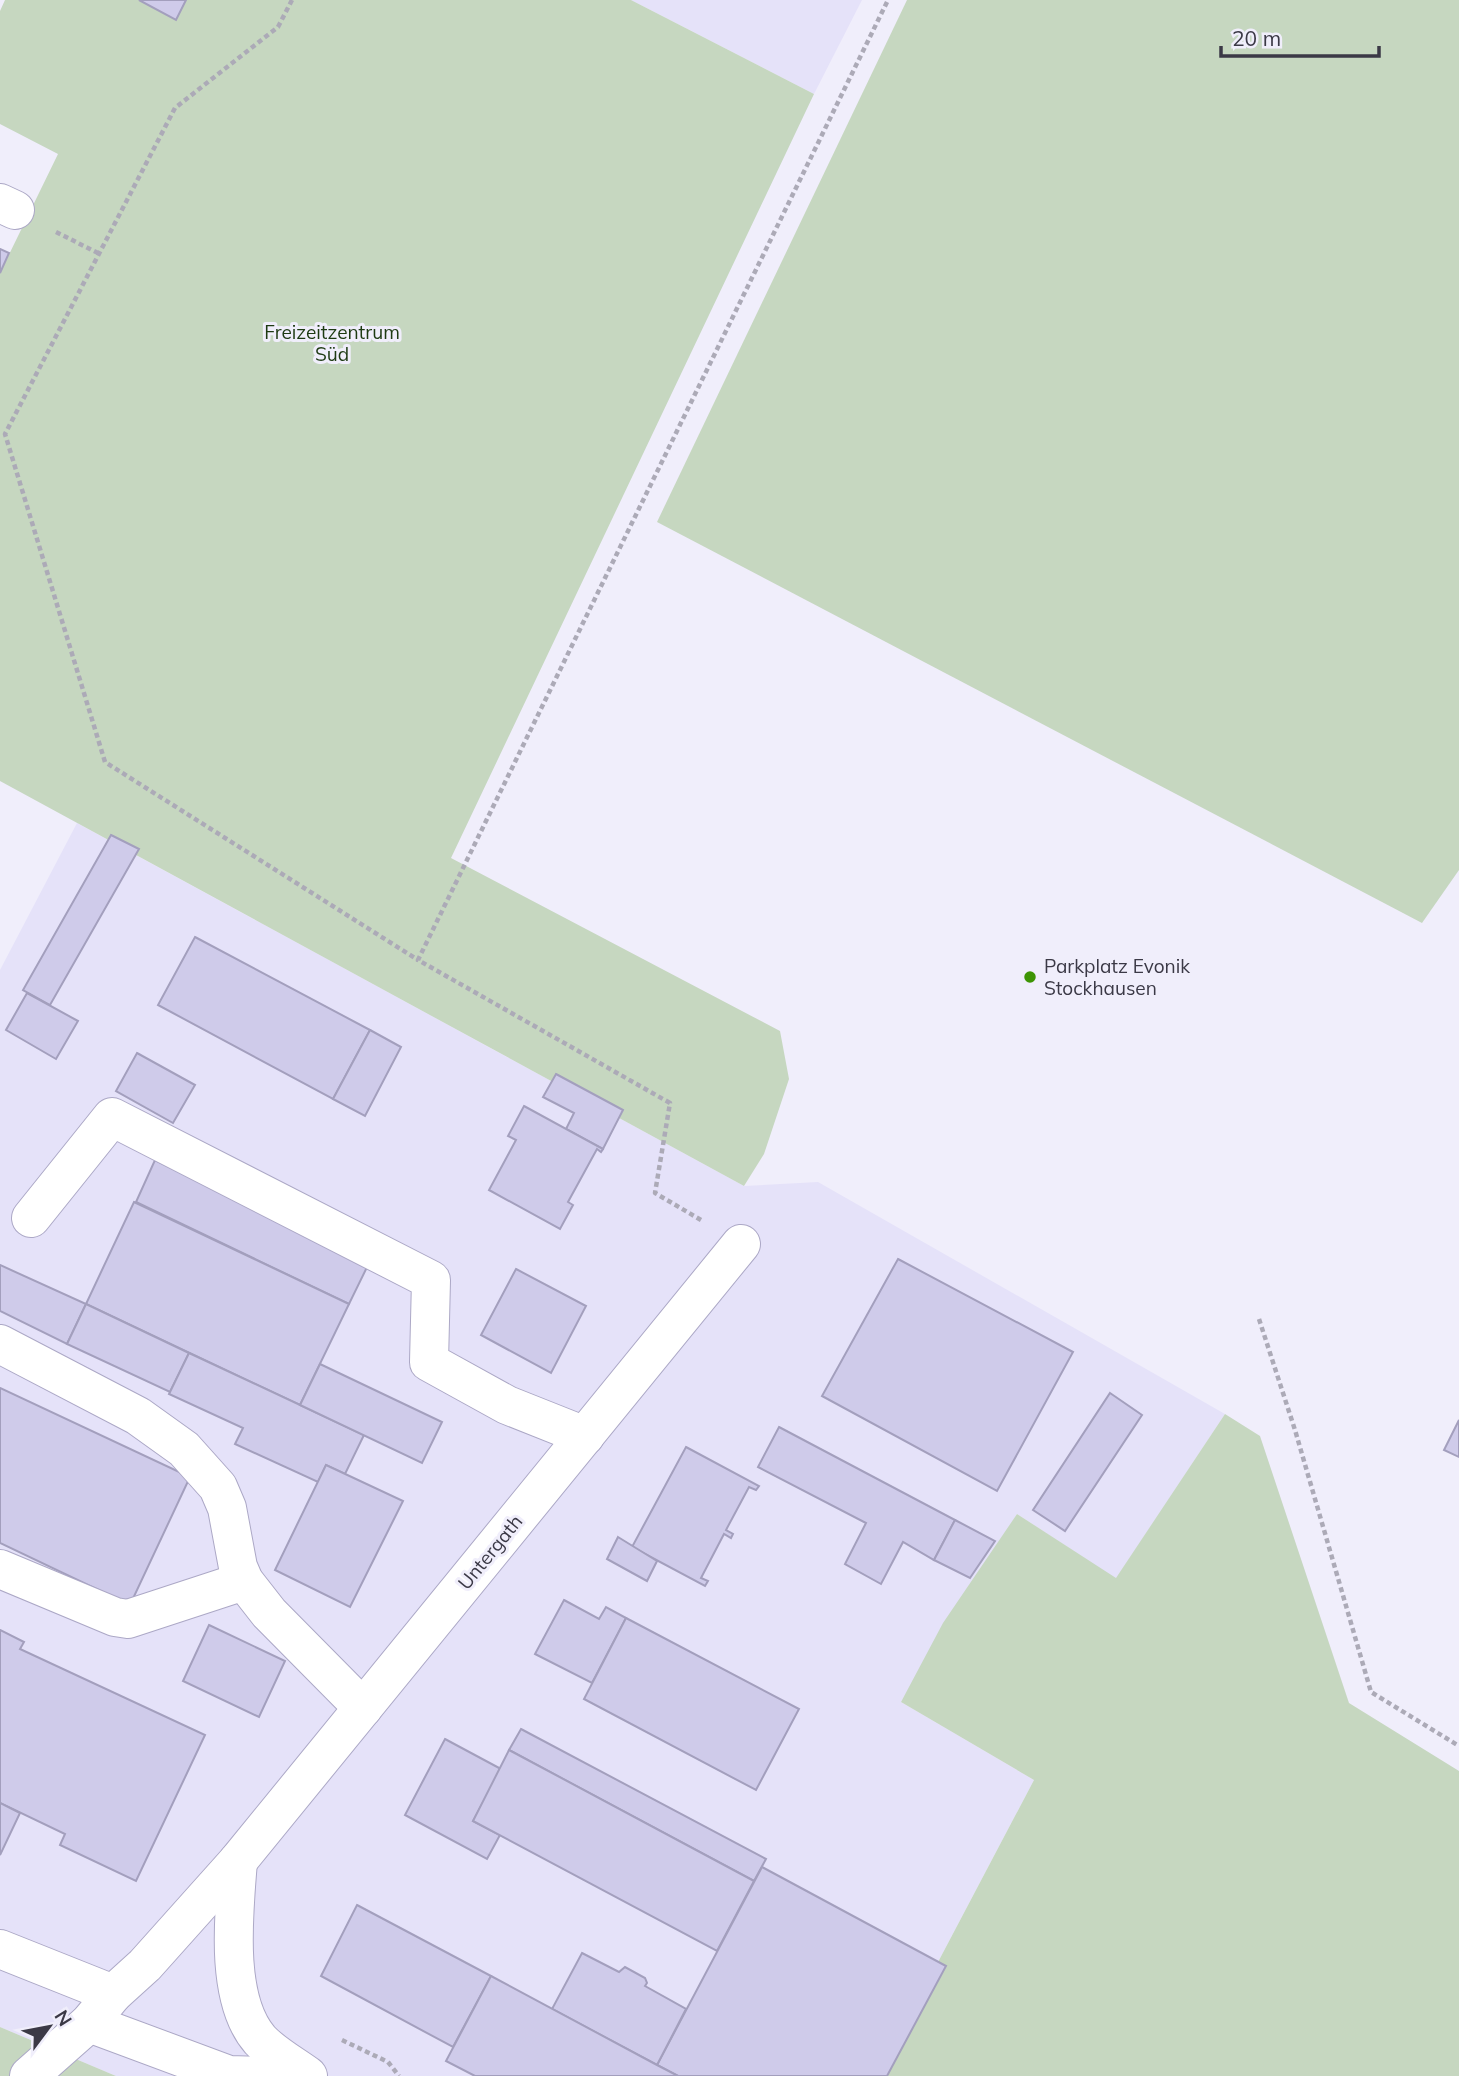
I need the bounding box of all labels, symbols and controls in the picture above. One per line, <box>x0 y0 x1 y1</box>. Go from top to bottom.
scale bar <box>1221 14 1378 58</box>
text: 20 m <box>1232 25 1281 51</box>
park label: Freizeitzentrum Süd <box>264 320 400 366</box>
place label: Parkplatz Evonik Stockhausen <box>1044 954 1190 1000</box>
marker: Parkplatz Evonik Stockhausen <box>1022 969 1038 985</box>
street label: Untergath <box>453 1510 527 1594</box>
north arrow <box>14 1992 84 2062</box>
text: N <box>49 2006 77 2030</box>

